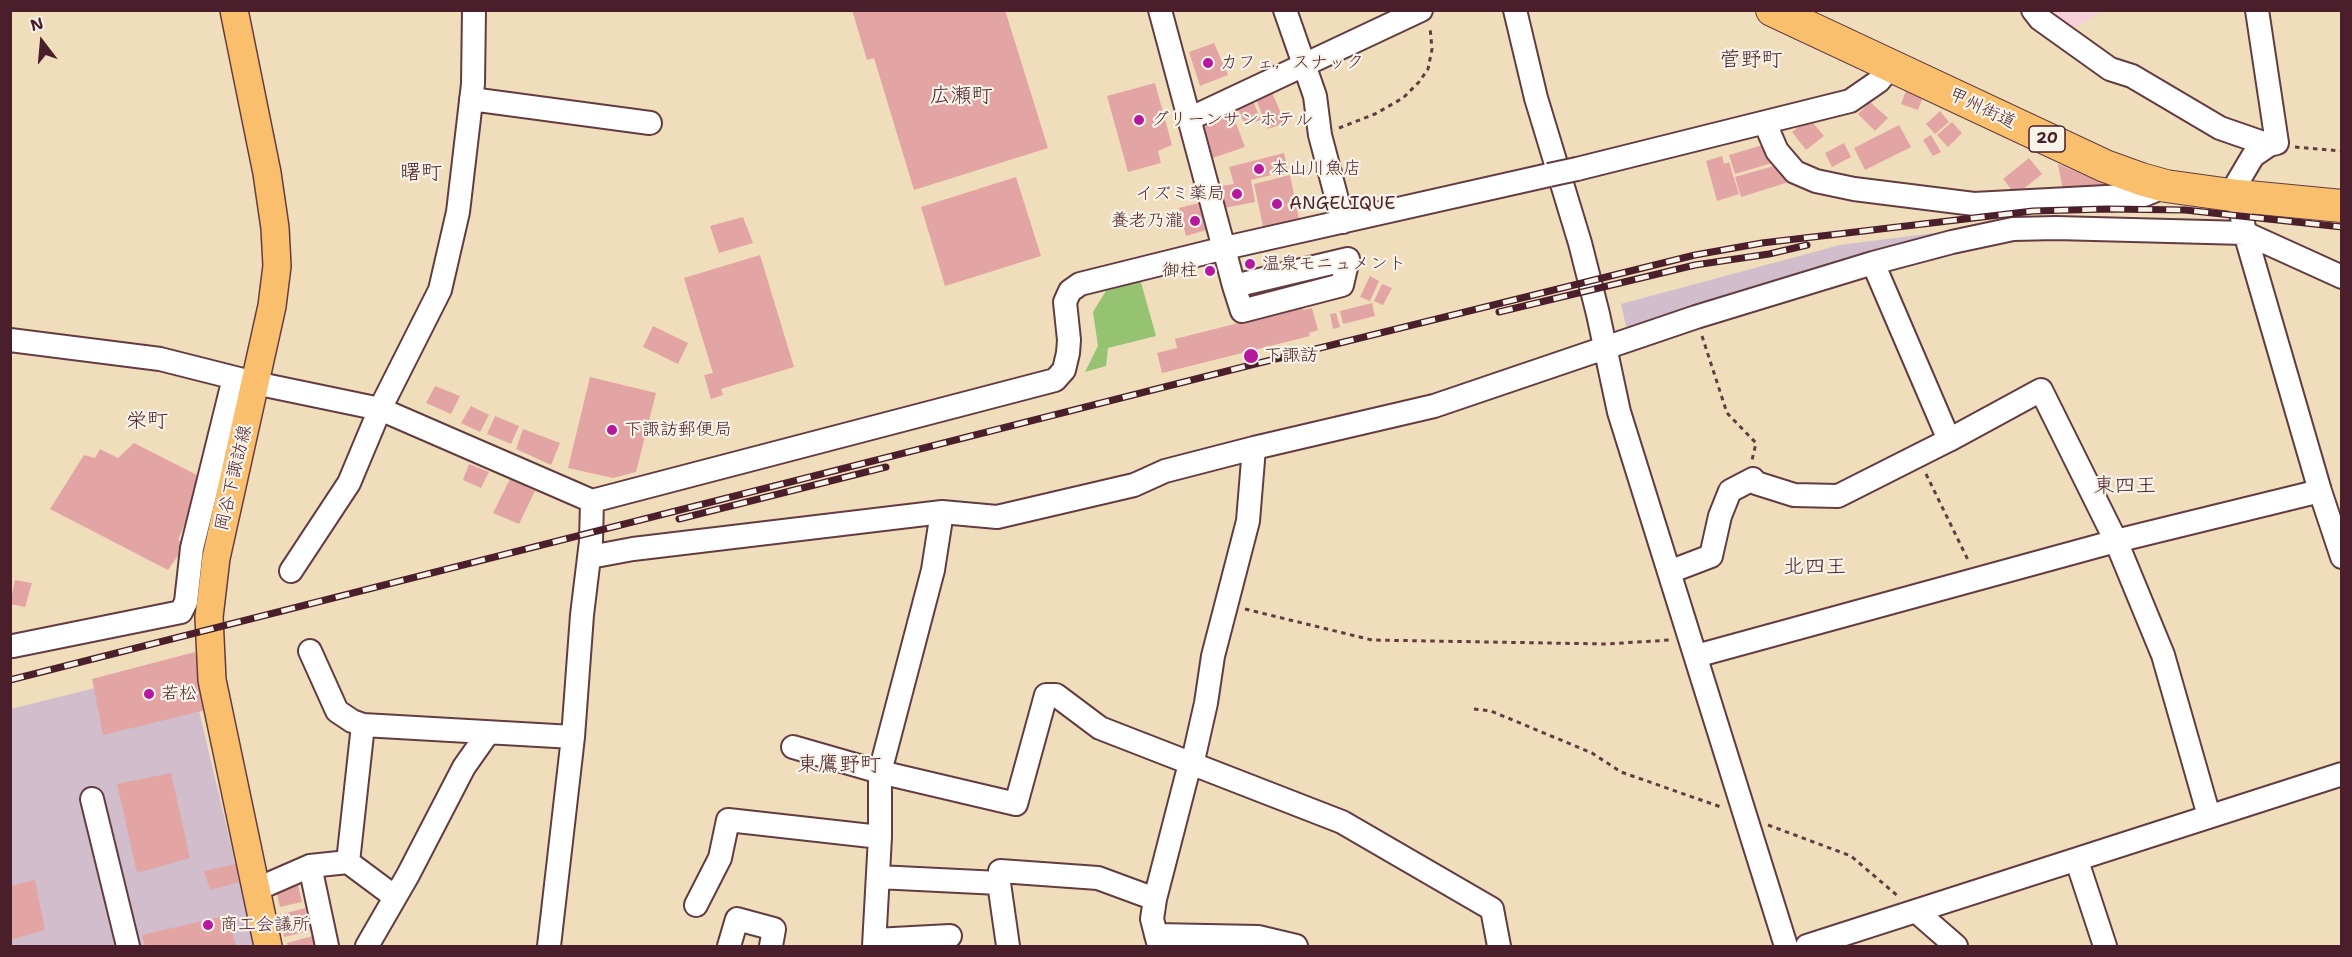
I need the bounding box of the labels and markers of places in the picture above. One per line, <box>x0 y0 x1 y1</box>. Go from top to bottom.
place label: カフェ，スナック <box>1220 52 1364 74</box>
marker: カフェ，スナック <box>1201 56 1215 70</box>
place label: グリーンサンホテル <box>1151 109 1313 131</box>
marker: グリーンサンホテル <box>1132 113 1146 127</box>
place label: 本山川魚店 <box>1271 158 1361 180</box>
marker: 本山川魚店 <box>1252 162 1266 176</box>
place label: イズミ薬局 <box>1135 183 1225 205</box>
marker: イズミ薬局 <box>1230 187 1244 201</box>
place label: ANGELIQUE <box>1289 193 1396 215</box>
marker: ANGELIQUE <box>1270 197 1284 211</box>
place label: 養老乃瀧 <box>1111 210 1183 232</box>
marker: 養老乃瀧 <box>1188 214 1202 228</box>
place label: 温泉モニュメント <box>1262 253 1406 275</box>
marker: 温泉モニュメント <box>1243 257 1257 271</box>
place label: 御柱 <box>1162 260 1198 282</box>
marker: 御柱 <box>1203 264 1217 278</box>
place label: 下諏訪 <box>1264 345 1318 367</box>
marker: 下諏訪 <box>1242 347 1260 365</box>
place label: 下諏訪郵便局 <box>624 419 732 441</box>
marker: 下諏訪郵便局 <box>605 423 619 437</box>
place label: 若松 <box>161 683 197 705</box>
marker: 若松 <box>142 687 156 701</box>
place label: 商工会議所 <box>220 914 310 936</box>
marker: 商工会議所 <box>201 918 215 932</box>

